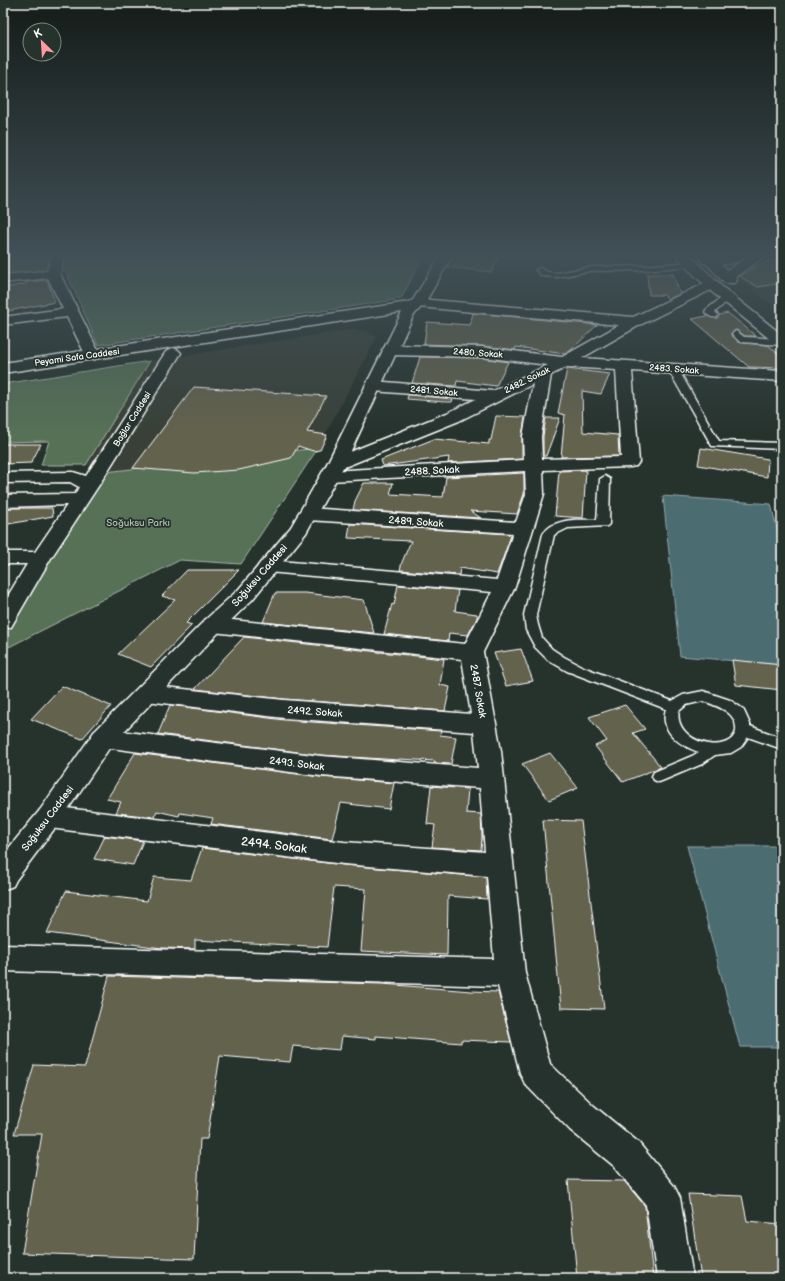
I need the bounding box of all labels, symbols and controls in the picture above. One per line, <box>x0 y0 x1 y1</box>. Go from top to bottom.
north arrow <box>22 22 62 62</box>
text: K <box>32 26 45 41</box>
street label: Peyami Safa Caddesi <box>34 346 120 369</box>
street label: 2480. Sokak <box>453 346 504 361</box>
street label: 2483. Sokak <box>649 362 700 377</box>
street label: 2482. Sokak <box>503 364 552 396</box>
street label: 2481. Sokak <box>410 384 459 399</box>
street label: Bağlar Caddesi <box>111 390 154 449</box>
street label: 2488. Sokak <box>404 464 460 478</box>
street label: 2489. Sokak <box>388 514 444 530</box>
park label: Soğuksu Parkı <box>106 517 170 529</box>
street label: Soğuksu Caddesi <box>229 542 290 609</box>
street label: 2487. Sokak <box>467 664 489 719</box>
street label: 2492. Sokak <box>287 704 343 720</box>
street label: 2493. Sokak <box>269 755 325 773</box>
street label: Soğuksu Caddesi <box>19 784 76 854</box>
street label: 2494. Sokak <box>240 834 308 857</box>

